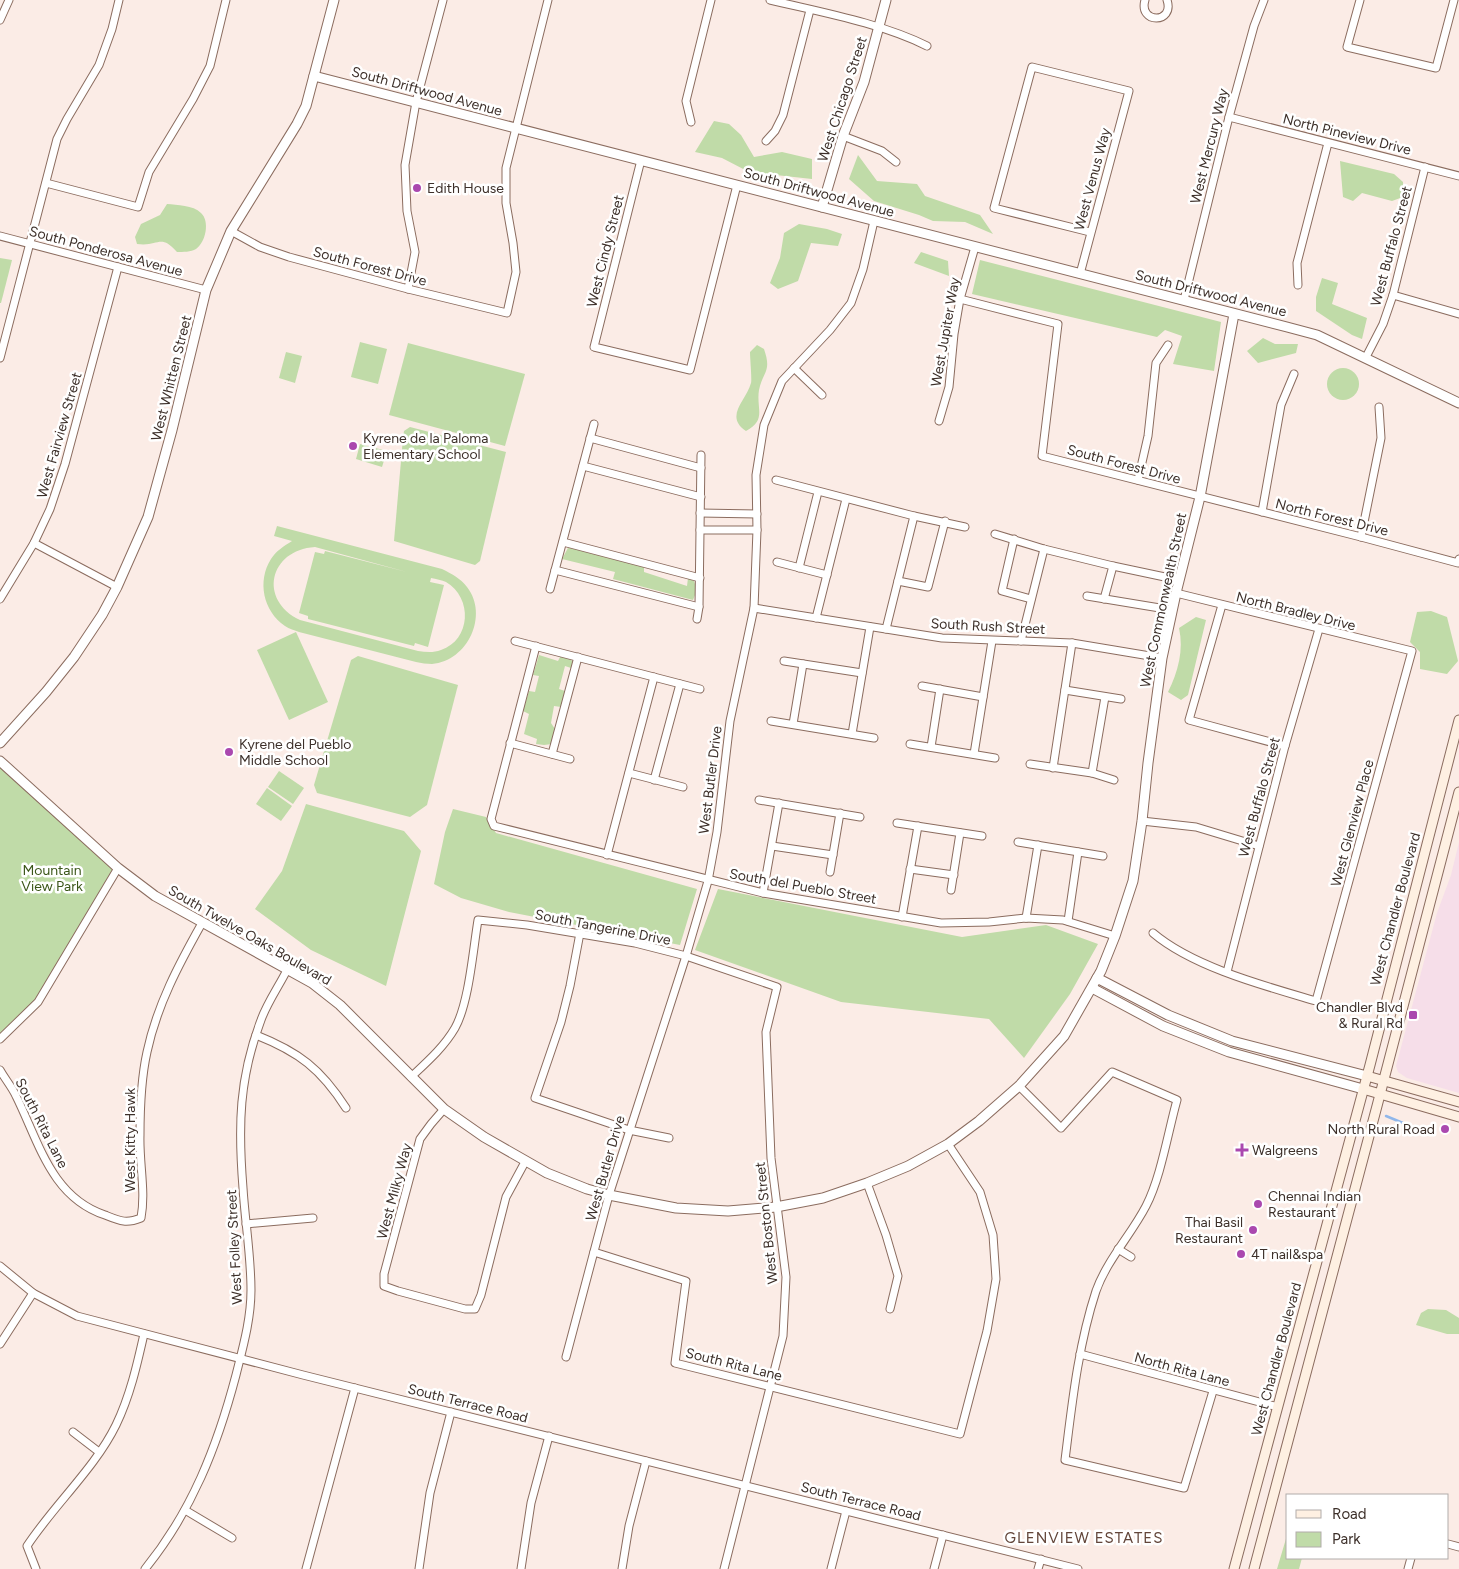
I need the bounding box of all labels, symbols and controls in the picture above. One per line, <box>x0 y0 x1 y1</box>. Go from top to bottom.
street label: West Chicago Street <box>814 34 871 164</box>
street label: South Driftwood Avenue <box>350 63 504 120</box>
street label: West Mercury Way <box>1187 86 1232 206</box>
street label: North Pineview Drive <box>1281 110 1413 159</box>
street label: West Venus Way <box>1071 125 1115 232</box>
street label: South Driftwood Avenue <box>742 164 896 221</box>
place label: Edith House <box>427 180 504 197</box>
marker: Edith House <box>411 182 423 194</box>
street label: West Buffalo Street <box>1367 184 1416 308</box>
street label: West Cindy Street <box>583 193 628 309</box>
street label: South Ponderosa Avenue <box>27 223 185 280</box>
street label: South Forest Drive <box>311 243 429 290</box>
street label: South Driftwood Avenue <box>1134 266 1289 321</box>
street label: West Jupiter Way <box>928 275 964 388</box>
street label: West Whitten Street <box>148 314 195 443</box>
street label: West Fairview Street <box>33 370 86 500</box>
place label: Kyrene de la Paloma Elementary School <box>363 430 488 463</box>
marker: Kyrene de la Paloma Elementary School <box>347 440 359 452</box>
street label: South Forest Drive <box>1065 441 1183 488</box>
street label: North Forest Drive <box>1274 495 1391 540</box>
street label: West Commonwealth Street <box>1137 511 1190 689</box>
street label: North Bradley Drive <box>1234 588 1358 635</box>
street label: South Rush Street <box>930 615 1046 638</box>
street label: West Butler Drive <box>695 725 726 835</box>
street label: West Buffalo Street <box>1235 735 1284 859</box>
place label: Kyrene del Pueblo Middle School <box>239 736 351 769</box>
marker: Kyrene del Pueblo Middle School <box>223 746 235 758</box>
street label: West Glenview Place <box>1327 757 1378 889</box>
street label: West Chandler Boulevard <box>1367 831 1424 988</box>
park label: Mountain View Park <box>21 862 83 895</box>
street label: South del Pueblo Street <box>728 865 878 908</box>
street label: South Twelve Oaks Boulevard <box>165 882 334 989</box>
street label: South Tangerine Drive <box>534 906 673 949</box>
place label: Chandler Blvd & Rural Rd <box>1316 999 1403 1032</box>
marker: Chandler Blvd & Rural Rd <box>1407 1009 1419 1021</box>
street label: South Rita Lane <box>12 1075 72 1171</box>
street label: West Kitty Hawk <box>122 1088 139 1192</box>
street label: West Butler Drive <box>582 1113 629 1223</box>
place label: North Rural Road <box>1328 1121 1435 1138</box>
marker: North Rural Road <box>1439 1123 1451 1135</box>
street label: West Milky Way <box>373 1141 416 1241</box>
place label: Walgreens <box>1252 1142 1318 1159</box>
marker: Walgreens <box>1236 1144 1248 1156</box>
street label: West Boston Street <box>752 1161 781 1285</box>
place label: Chennai Indian Restaurant <box>1268 1188 1361 1221</box>
street label: West Folley Street <box>223 1189 246 1305</box>
marker: Chennai Indian Restaurant <box>1252 1198 1264 1210</box>
place label: Thai Basil Restaurant <box>1175 1214 1243 1247</box>
marker: Thai Basil Restaurant <box>1247 1224 1259 1236</box>
place label: 4T nail&spa <box>1251 1246 1323 1263</box>
marker: 4T nail&spa <box>1235 1248 1247 1260</box>
street label: West Chandler Boulevard <box>1248 1281 1305 1438</box>
street label: South Rita Lane <box>684 1344 784 1385</box>
street label: North Rita Lane <box>1132 1349 1232 1390</box>
street label: South Terrace Road <box>406 1380 530 1427</box>
street label: South Terrace Road <box>799 1478 923 1525</box>
legend <box>1286 1494 1449 1559</box>
text: Road <box>1332 1505 1367 1523</box>
district label: GLENVIEW ESTATES <box>1005 1529 1163 1547</box>
text: Park <box>1332 1530 1361 1548</box>

